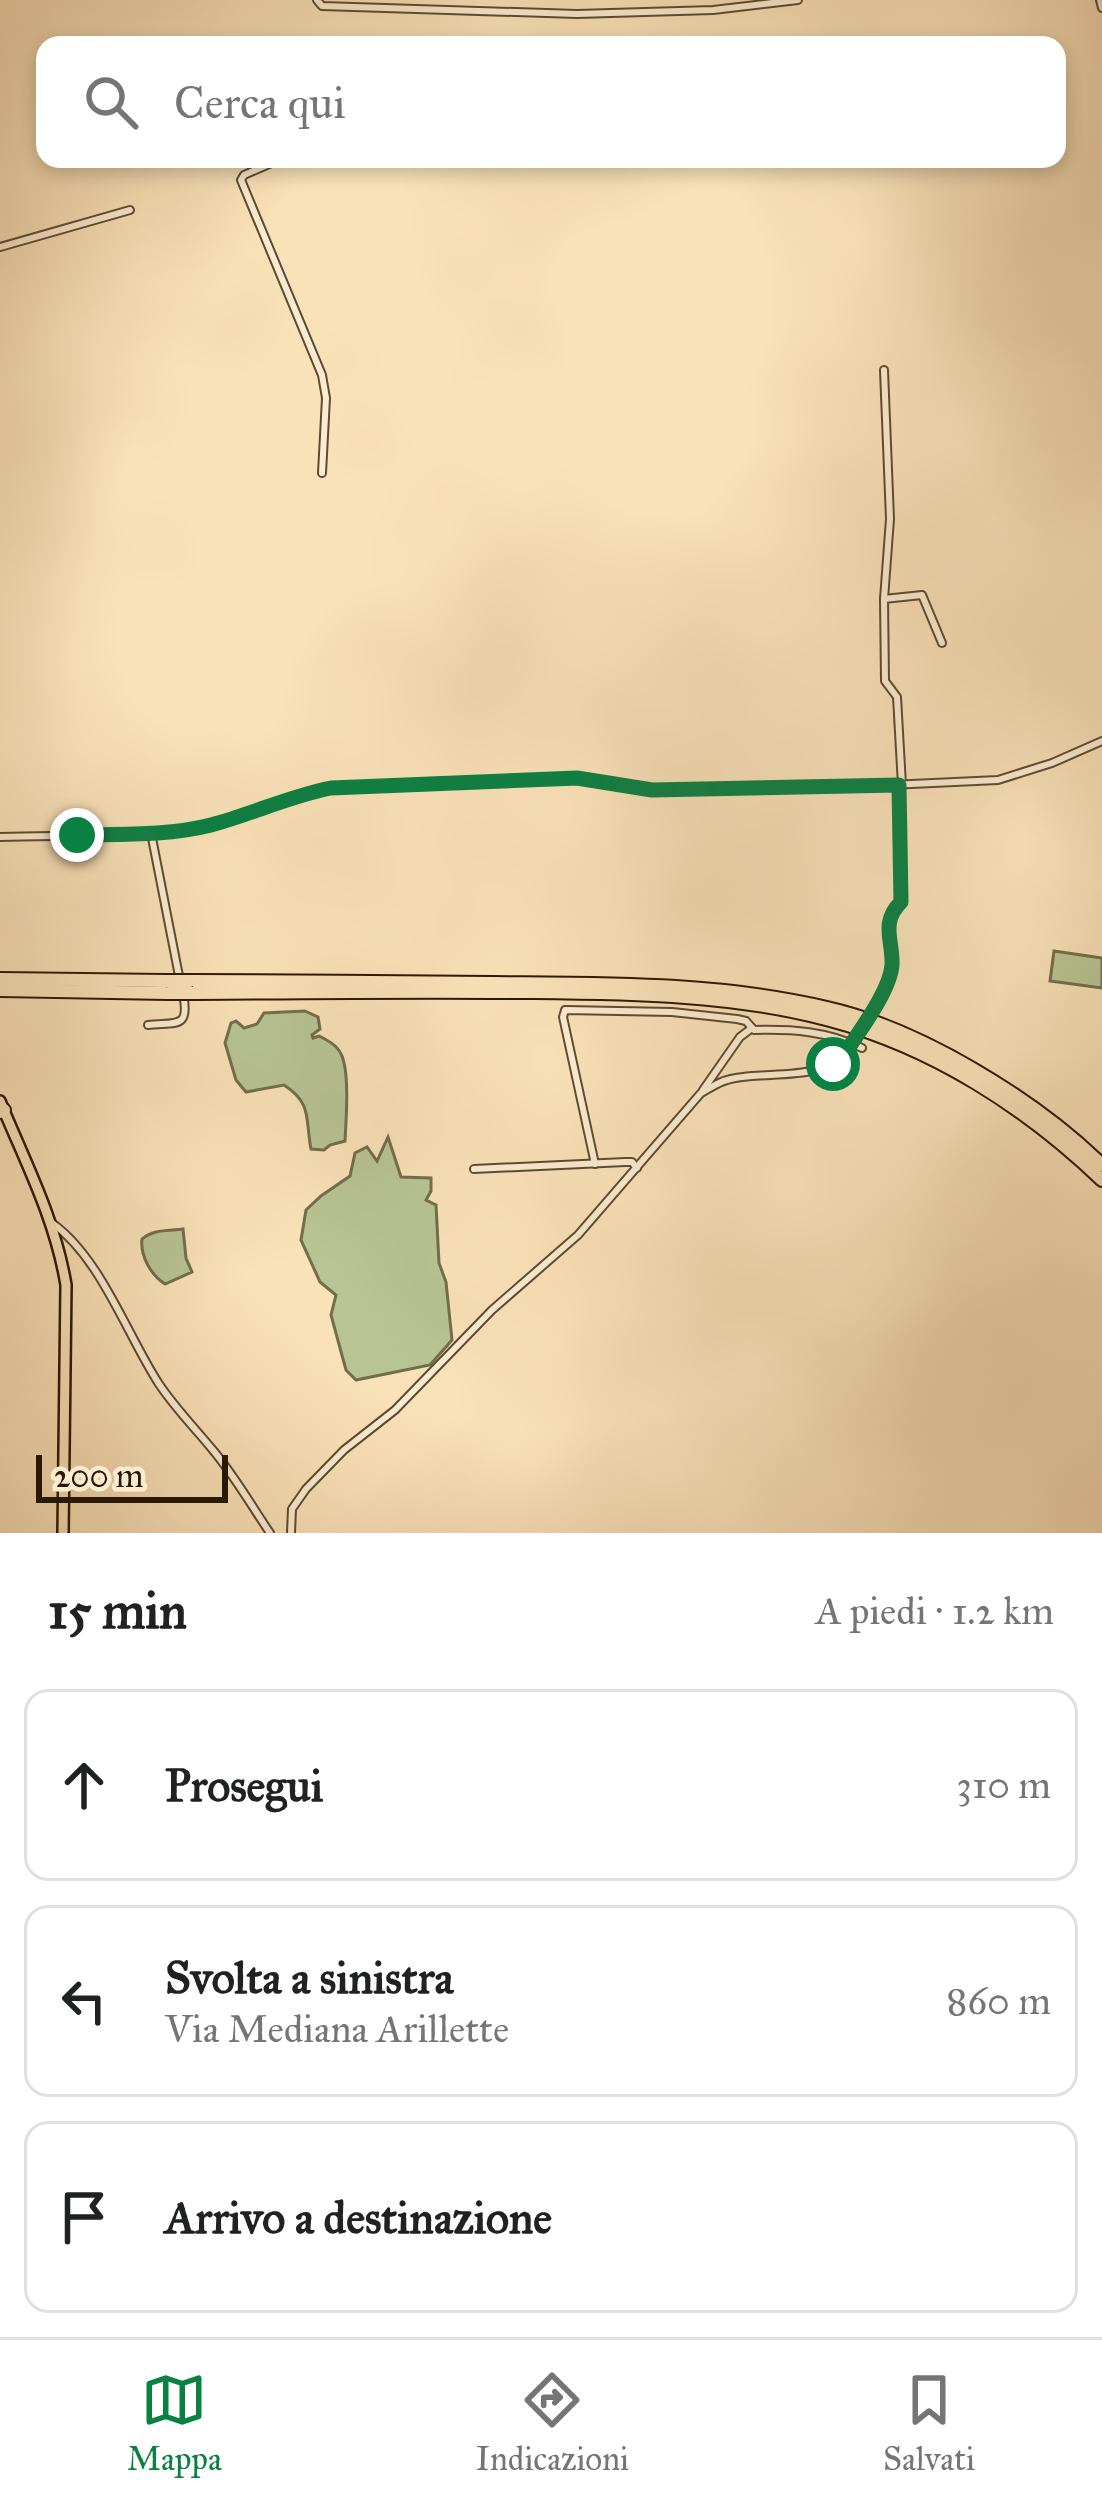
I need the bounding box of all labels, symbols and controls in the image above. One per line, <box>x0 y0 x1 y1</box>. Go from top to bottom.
search box <box>36 36 1066 168</box>
icon: search <box>78 69 144 135</box>
text: Cerca qui <box>174 75 346 130</box>
route end <box>50 808 104 862</box>
route start <box>806 1037 860 1091</box>
scale bar <box>36 1449 228 1502</box>
text: 200 m <box>54 1456 144 1496</box>
text: 15 min <box>48 1580 187 1642</box>
text: A piedi · 1.2 km <box>815 1587 1054 1635</box>
icon: ahead <box>51 1752 117 1818</box>
text: Prosegui <box>165 1758 323 1813</box>
text: 310 m <box>956 1761 1051 1809</box>
text: Svolta a sinistra <box>165 1950 454 2005</box>
icon: left <box>51 1968 117 2034</box>
text: 860 m <box>946 1977 1051 2025</box>
text: Via Mediana Arillette <box>165 2005 509 2053</box>
icon: arrive <box>51 2184 117 2250</box>
text: Arrivo a destinazione <box>165 2190 552 2245</box>
tab: Mappa <box>127 2367 222 2479</box>
tab: Indicazioni <box>476 2367 629 2479</box>
tab: Salvati <box>883 2367 975 2479</box>

